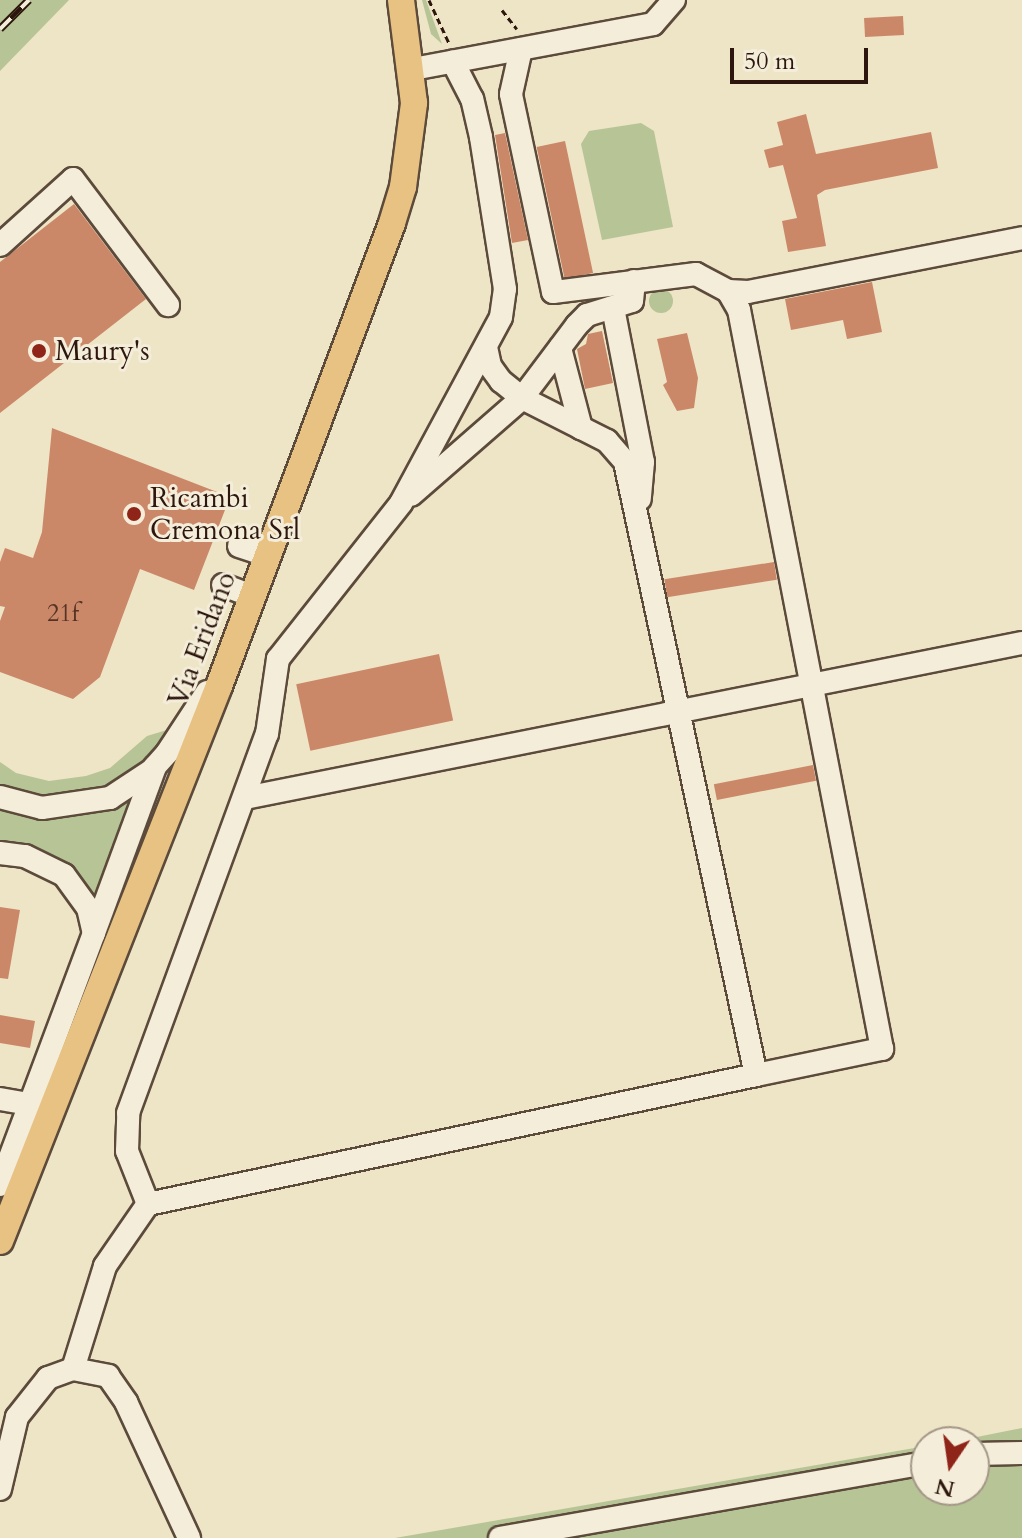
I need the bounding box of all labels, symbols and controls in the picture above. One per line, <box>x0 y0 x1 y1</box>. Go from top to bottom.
scale bar <box>734 32 872 82</box>
text: 50 m <box>744 45 795 78</box>
place label: Maury's <box>55 334 150 368</box>
marker: Maury's <box>30 342 48 360</box>
place label: Ricambi Cremona Srl <box>150 481 300 547</box>
marker: Ricambi Cremona Srl <box>125 505 143 523</box>
street label: Via Eridano <box>161 567 243 711</box>
house number: 21f <box>47 600 79 628</box>
north arrow <box>910 1426 990 1506</box>
text: N <box>932 1471 958 1504</box>

